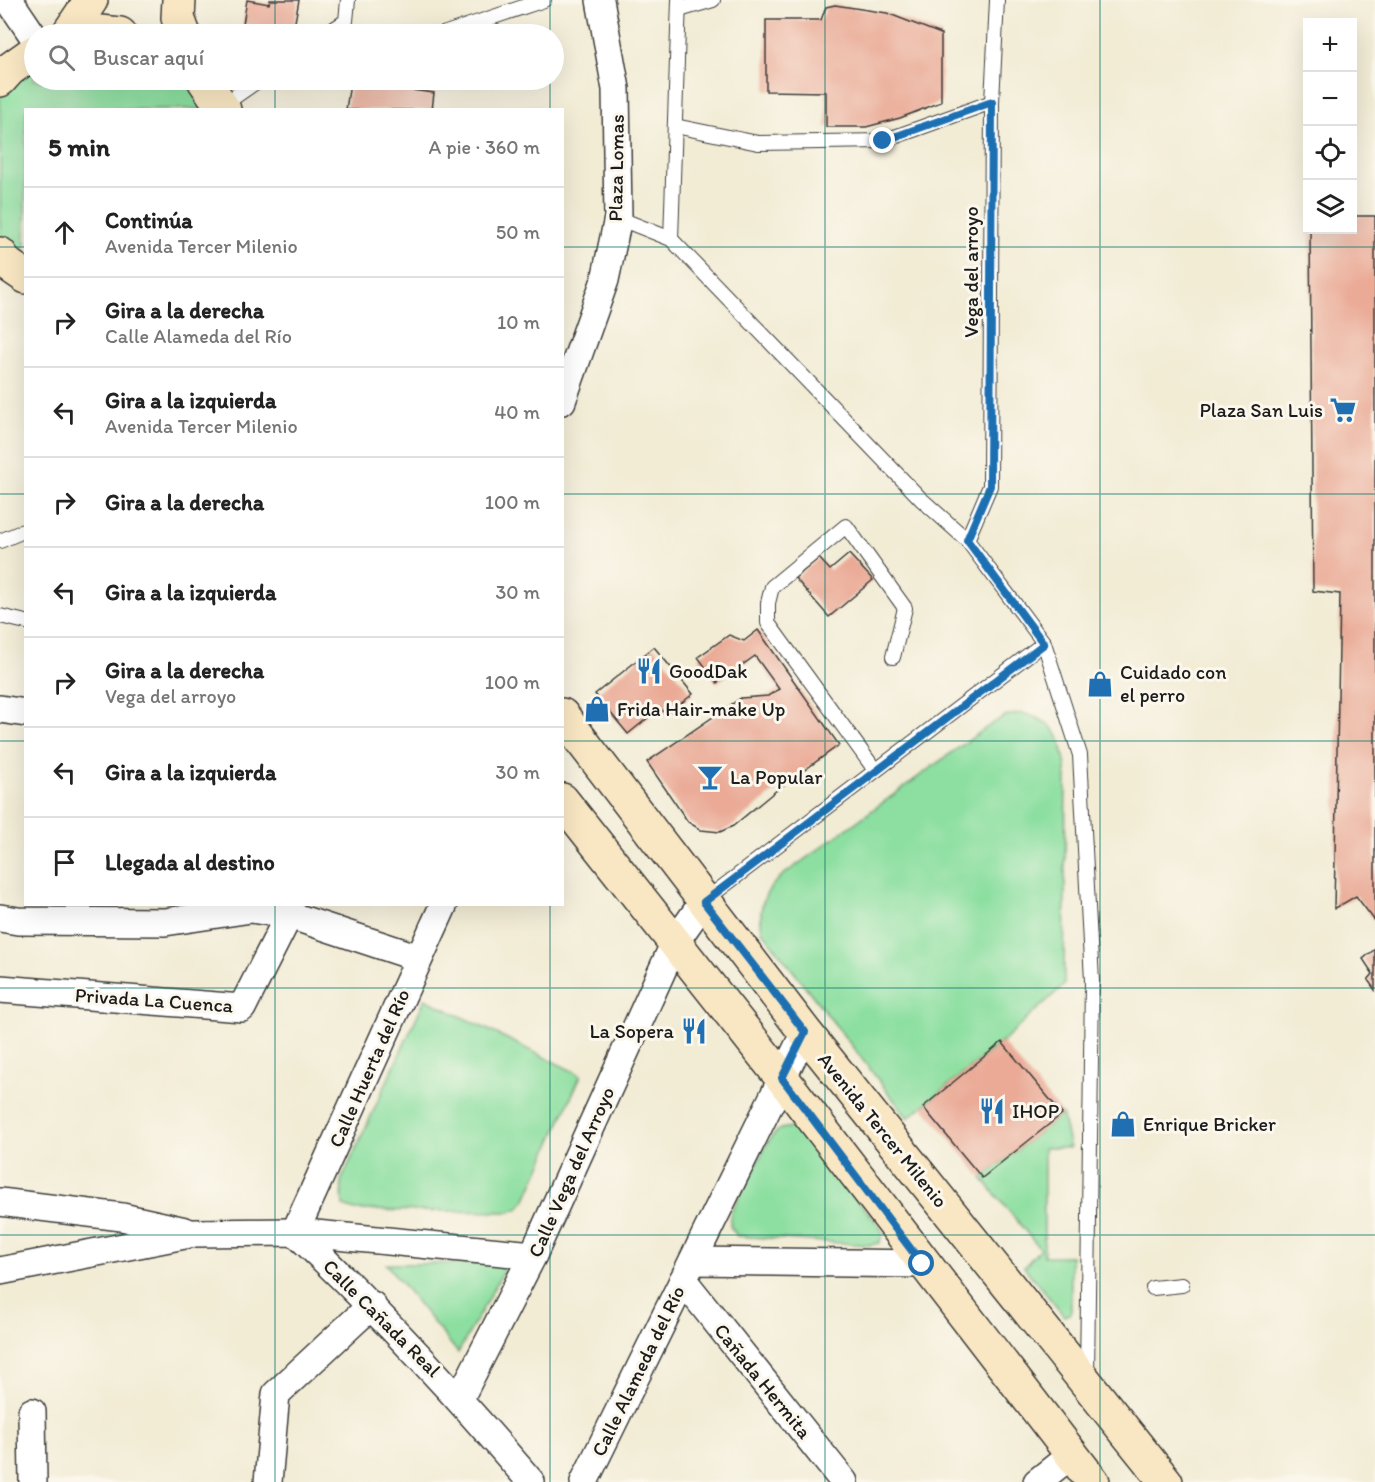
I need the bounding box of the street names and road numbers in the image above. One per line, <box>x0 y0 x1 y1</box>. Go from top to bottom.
street label: Plaza Lomas <box>603 114 629 222</box>
street label: Vega del arroyo <box>959 206 983 338</box>
street label: Privada La Cuenca <box>74 982 235 1018</box>
street label: Calle Huerta del Río <box>323 985 415 1151</box>
street label: Avenida Tercer Milenio <box>813 1048 953 1212</box>
street label: Calle Vega del Arroyo <box>523 1083 619 1261</box>
street label: Calle Cañada Real <box>318 1254 446 1382</box>
street label: Calle Alameda del Río <box>586 1282 690 1460</box>
street label: Cañada Hermita <box>709 1319 817 1444</box>

